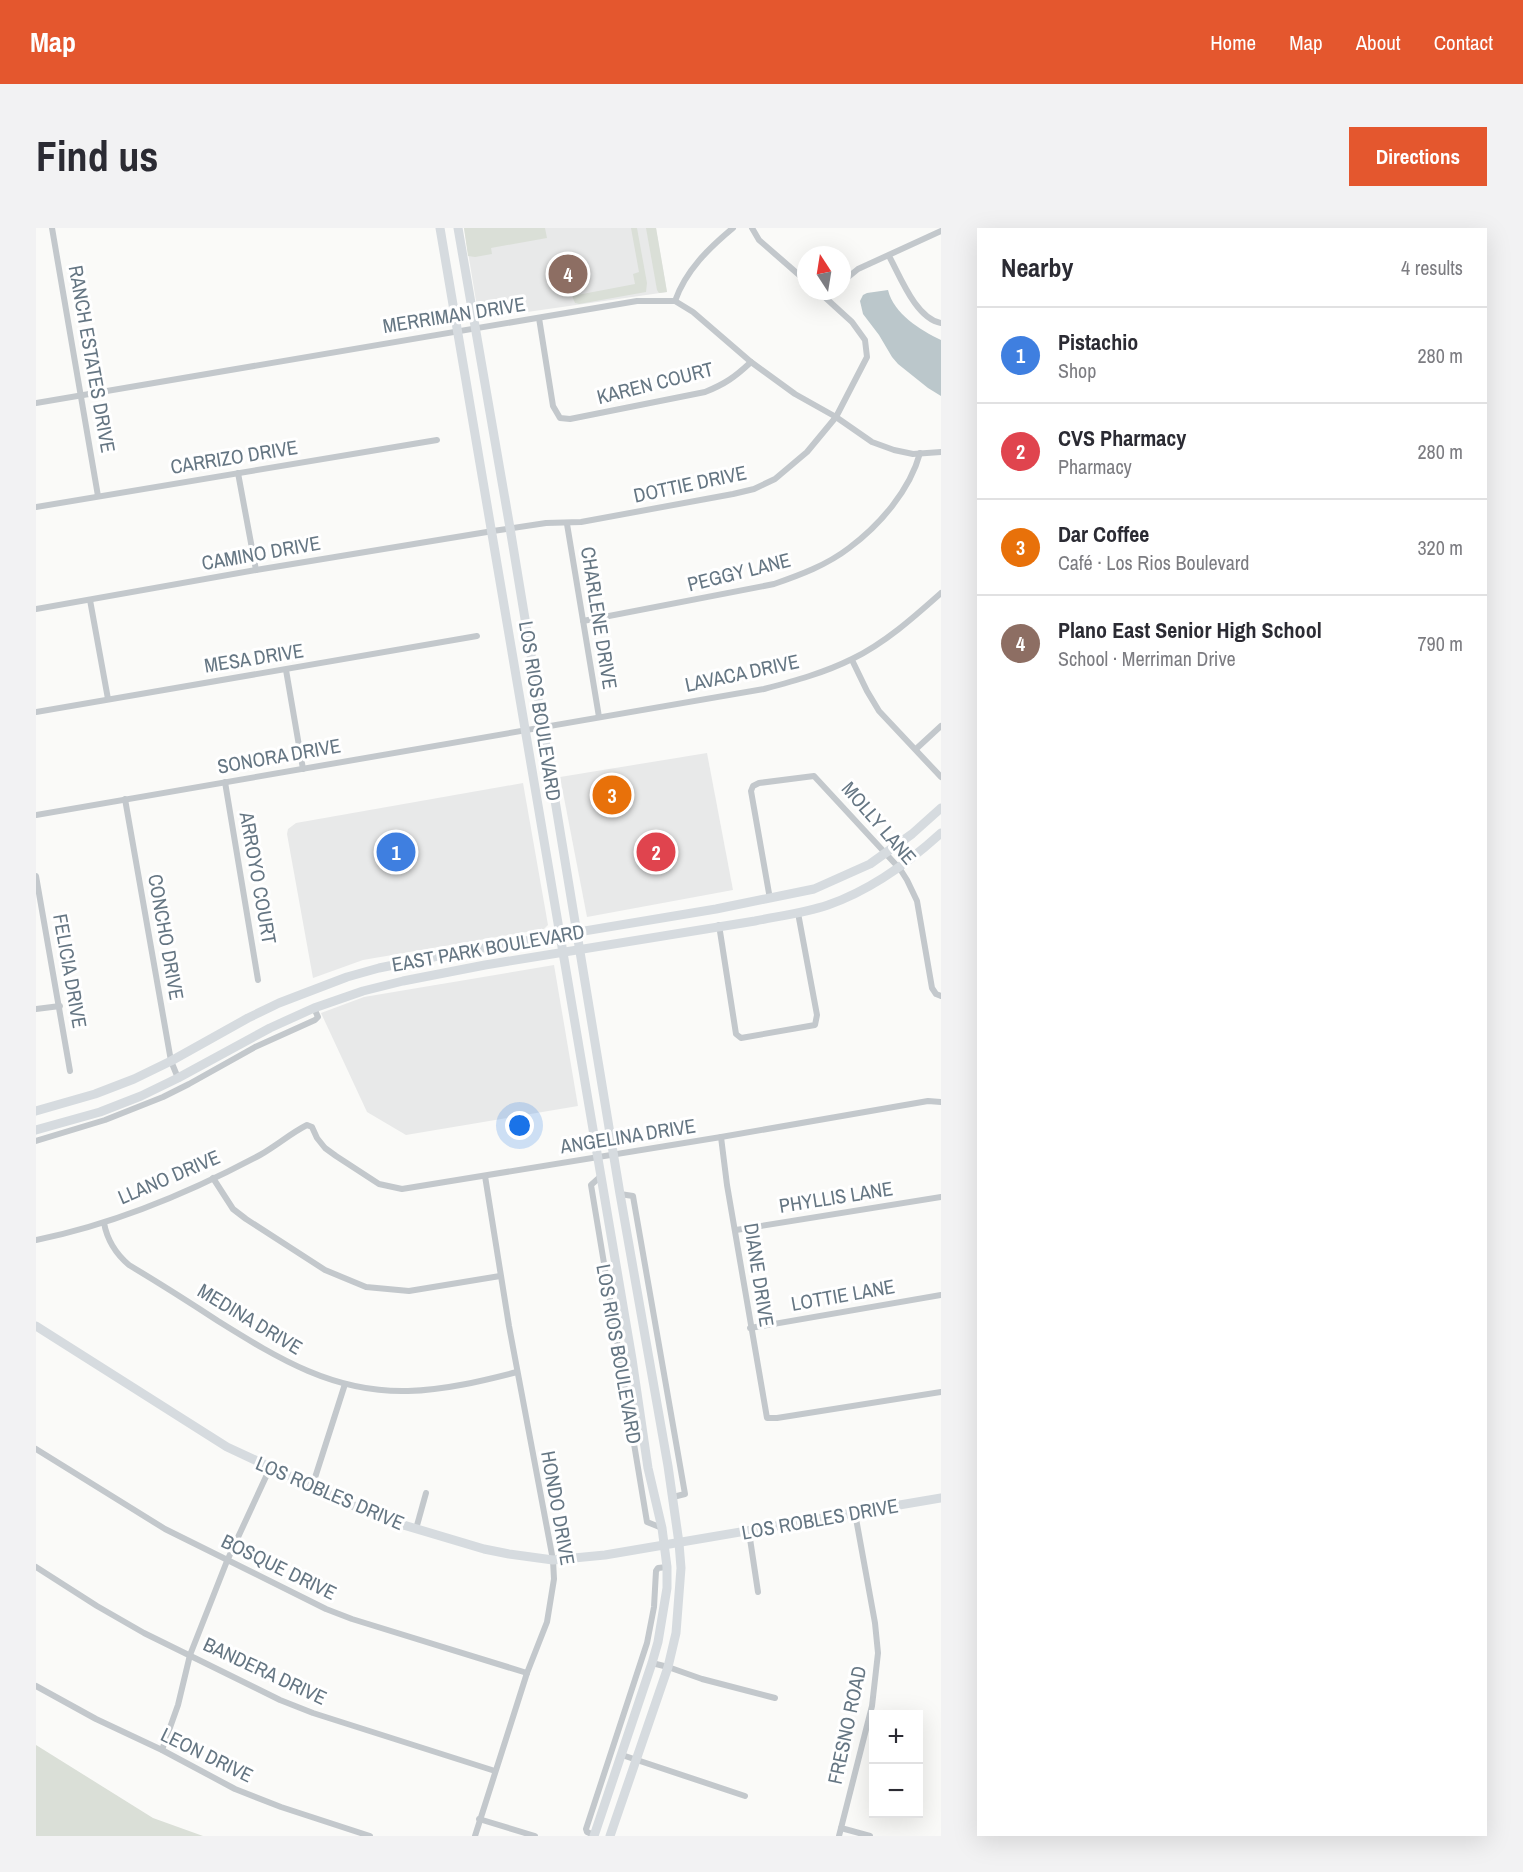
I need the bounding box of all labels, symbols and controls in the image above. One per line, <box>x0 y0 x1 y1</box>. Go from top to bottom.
text: Map <box>30 23 76 61</box>
text: Home <box>1210 28 1256 57</box>
text: Map <box>1289 28 1323 57</box>
text: About <box>1356 28 1401 57</box>
text: Contact <box>1434 28 1493 57</box>
button: Directions <box>1349 127 1487 186</box>
text: Find us <box>36 128 158 184</box>
north arrow <box>797 246 851 300</box>
text: Nearby <box>1001 250 1073 285</box>
pin: 4 <box>548 252 588 296</box>
text: 4 results <box>1401 254 1463 281</box>
street label: RANCH ESTATES DRIVE <box>63 263 122 455</box>
street label: MERRIMAN DRIVE <box>381 290 527 339</box>
text: Pistachio <box>1058 327 1138 357</box>
text: 1 <box>1016 342 1025 369</box>
text: 280 m <box>1417 342 1463 369</box>
street label: KAREN COURT <box>594 355 716 410</box>
text: Shop <box>1058 357 1096 384</box>
text: CVS Pharmacy <box>1058 423 1186 453</box>
street label: CARRIZO DRIVE <box>168 433 299 480</box>
text: 2 <box>1016 438 1025 465</box>
text: 280 m <box>1417 438 1463 465</box>
text: Pharmacy <box>1058 453 1132 480</box>
street label: DOTTIE DRIVE <box>631 458 749 509</box>
text: Dar Coffee <box>1058 519 1149 549</box>
street label: CAMINO DRIVE <box>199 529 322 576</box>
text: 3 <box>1016 534 1025 561</box>
text: 320 m <box>1417 534 1463 561</box>
street label: CHARLENE DRIVE <box>575 545 624 691</box>
street label: PEGGY LANE <box>684 546 793 597</box>
text: Café · Los Rios Boulevard <box>1058 549 1249 576</box>
text: Plano East Senior High School <box>1058 615 1322 645</box>
street label: LOS RIOS BOULEVARD <box>513 619 568 803</box>
text: 4 <box>1016 630 1025 657</box>
text: 790 m <box>1417 630 1463 657</box>
street label: MESA DRIVE <box>202 636 306 679</box>
text: School · Merriman Drive <box>1058 645 1236 672</box>
street label: LAVACA DRIVE <box>682 647 801 698</box>
street label: SONORA DRIVE <box>215 731 343 780</box>
pin: 3 <box>592 772 632 818</box>
street label: MOLLY LANE <box>836 776 923 870</box>
street label: ARROYO COURT <box>233 809 283 946</box>
pin: 1 <box>376 830 416 874</box>
pin: 2 <box>636 830 676 874</box>
street label: CONCHO DRIVE <box>142 872 191 1002</box>
street label: FELICIA DRIVE <box>47 912 94 1030</box>
street label: EAST PARK BOULEVARD <box>389 917 586 978</box>
your location <box>505 1111 534 1140</box>
street label: ANGELINA DRIVE <box>557 1111 698 1160</box>
street label: LLANO DRIVE <box>114 1143 224 1210</box>
street label: PHYLLIS LANE <box>777 1174 895 1219</box>
street label: DIANE DRIVE <box>738 1221 781 1329</box>
street label: LOS RIOS BOULEVARD <box>590 1262 649 1446</box>
street label: LOTTIE LANE <box>789 1272 897 1317</box>
street label: MEDINA DRIVE <box>193 1277 308 1360</box>
street label: LOS ROBLES DRIVE <box>252 1449 408 1536</box>
street label: HONDO DRIVE <box>535 1449 582 1567</box>
street label: LOS ROBLES DRIVE <box>739 1491 900 1546</box>
street label: BOSQUE DRIVE <box>217 1527 341 1606</box>
street label: BANDERA DRIVE <box>199 1630 331 1711</box>
street label: FRESNO ROAD <box>821 1663 872 1787</box>
map controls <box>869 1710 923 1818</box>
button: + <box>869 1710 923 1764</box>
street label: LEON DRIVE <box>157 1721 258 1788</box>
button: − <box>869 1764 923 1818</box>

